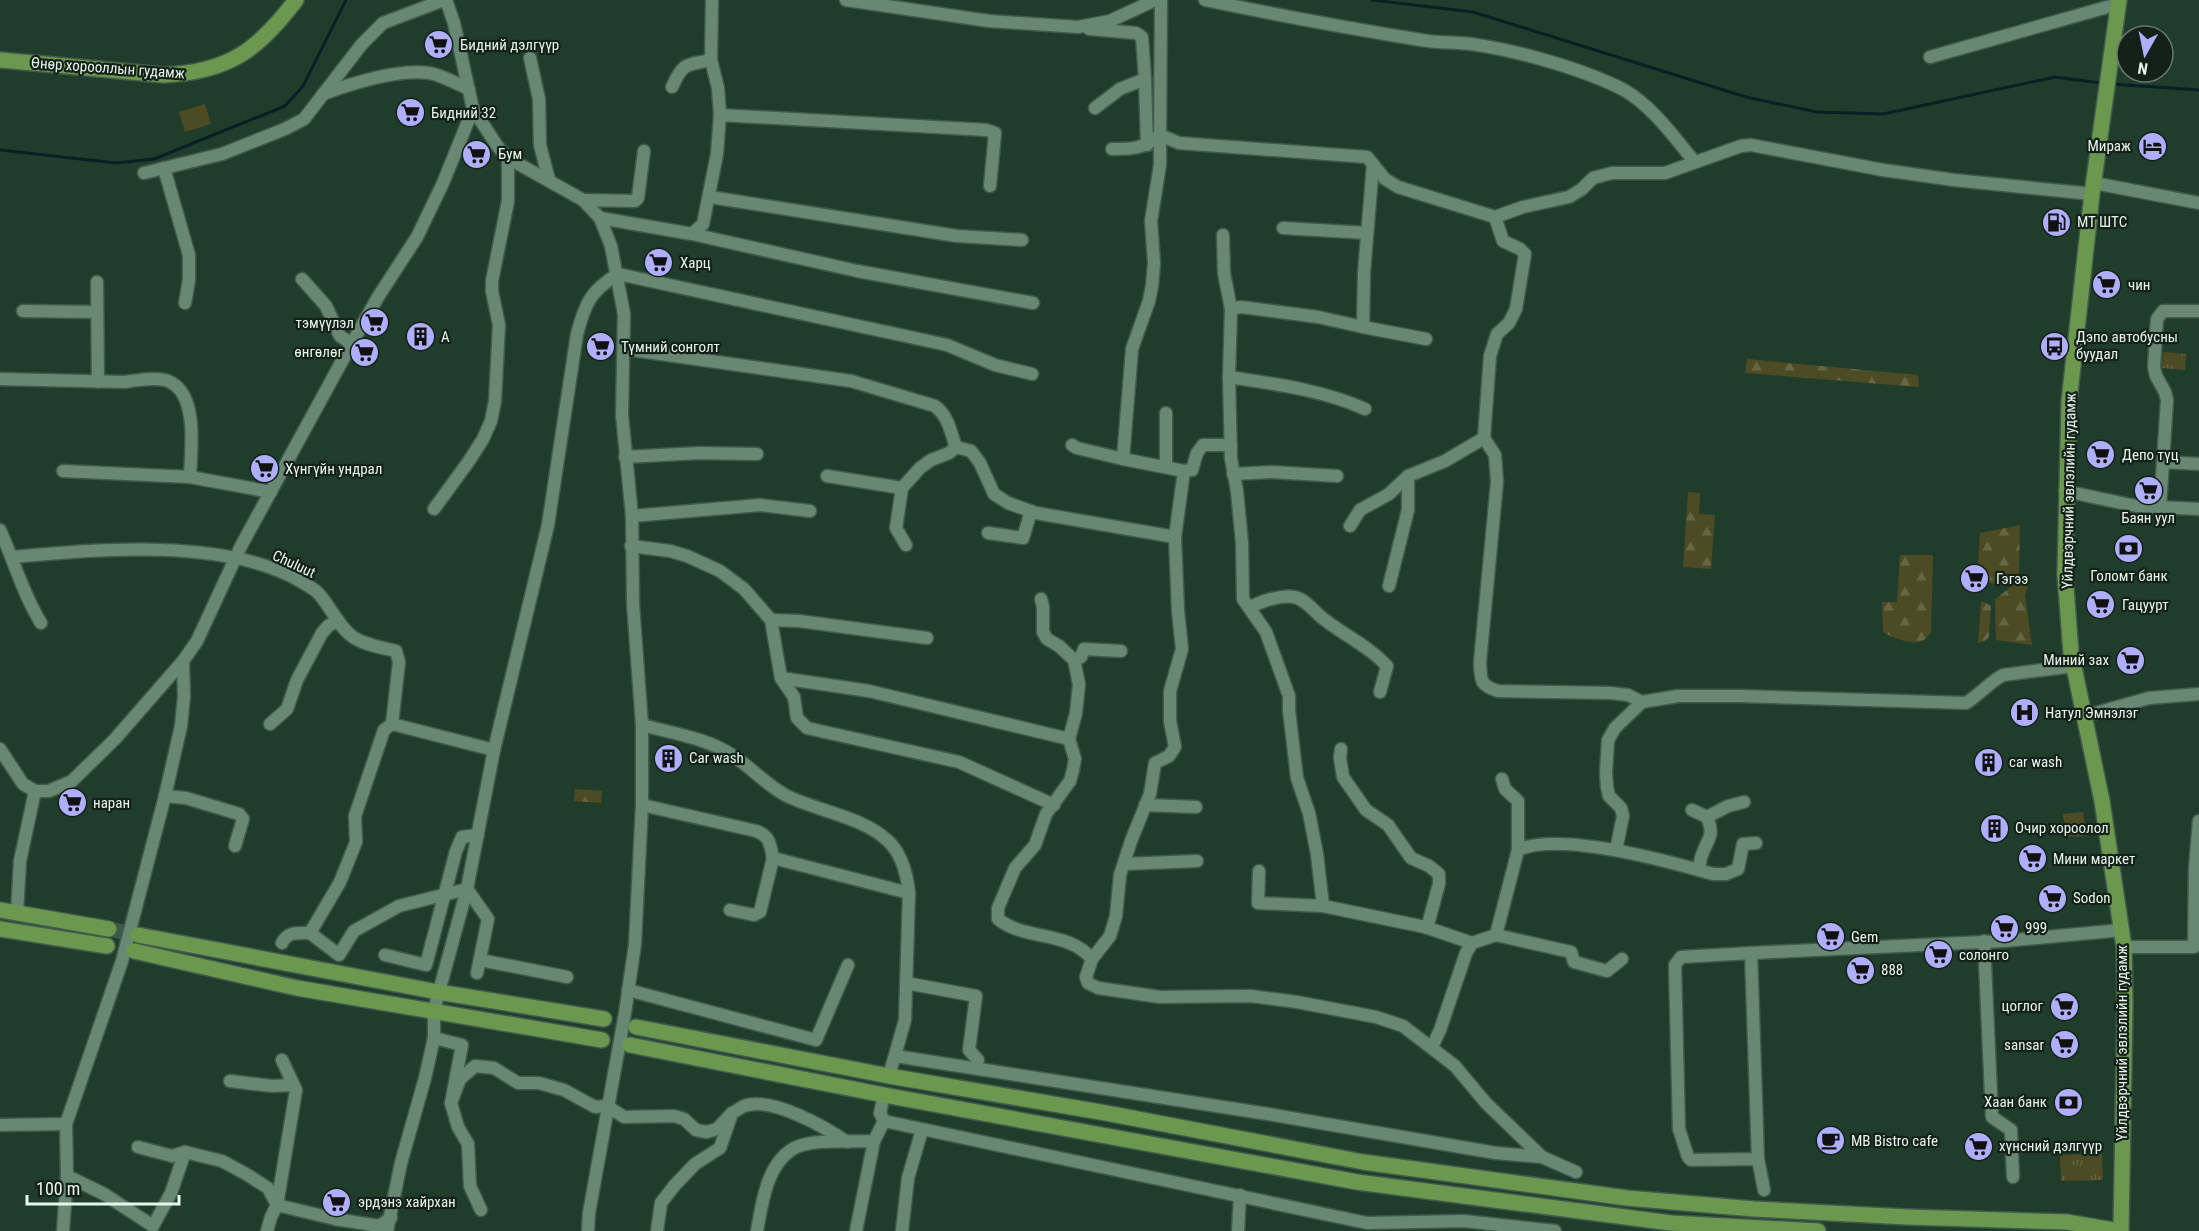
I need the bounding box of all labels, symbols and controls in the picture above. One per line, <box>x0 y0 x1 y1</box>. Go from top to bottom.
north arrow <box>2115 24 2175 84</box>
supermarket icon: Бидний дэлгүүр <box>423 29 455 61</box>
place label: Бидний дэлгүүр <box>460 36 559 54</box>
street label: Өнөр хорооллын гудамж <box>31 54 185 82</box>
text: N <box>2136 58 2149 78</box>
supermarket icon: Бидний 32 <box>394 97 426 129</box>
place label: Бидний 32 <box>431 104 496 122</box>
hotel icon: Мираж <box>2136 130 2168 162</box>
place label: Мираж <box>2088 137 2131 155</box>
supermarket icon: Бум <box>461 138 493 170</box>
place label: Бум <box>498 145 522 163</box>
fuel station icon: МТ ШТС <box>2040 206 2072 238</box>
place label: МТ ШТС <box>2077 213 2127 231</box>
supermarket icon: Харц <box>643 247 675 279</box>
place label: Харц <box>680 254 711 272</box>
supermarket icon: чин <box>2091 269 2123 301</box>
place label: чин <box>2128 276 2150 294</box>
supermarket icon: тэмүүлэл <box>359 307 391 339</box>
place label: тэмүүлэл <box>296 314 354 332</box>
building icon: A <box>404 321 436 353</box>
place label: A <box>441 328 450 346</box>
place label: Дэпо автобусны буудал <box>2076 328 2178 363</box>
bus stop icon: Дэпо автобусны буудал <box>2039 330 2071 362</box>
supermarket icon: Түмний сонголт <box>584 331 616 363</box>
supermarket icon: өнгөлөг <box>348 336 380 368</box>
place label: Түмний сонголт <box>621 338 720 356</box>
place label: өнгөлөг <box>294 343 343 361</box>
street label: Үйлдвэрчний эвлэлийн гудамж <box>2058 393 2080 589</box>
supermarket icon: Депо түц <box>2085 439 2117 471</box>
place label: Депо түц <box>2122 446 2179 464</box>
supermarket icon: Хүнгүйн ундрал <box>248 453 280 485</box>
place label: Хүнгүйн ундрал <box>285 460 382 478</box>
supermarket icon: Баян уул <box>2132 475 2164 507</box>
place label: Баян уул <box>2121 509 2175 527</box>
bank icon: Голомт банк <box>2113 533 2145 565</box>
street label: Chuluut <box>270 546 318 582</box>
supermarket icon: Гэгээ <box>1959 563 1991 595</box>
place label: Голомт банк <box>2090 567 2168 585</box>
place label: Гэгээ <box>1996 570 2028 588</box>
supermarket icon: Гацуурт <box>2085 589 2117 621</box>
place label: Гацуурт <box>2122 596 2169 614</box>
supermarket icon: Миний зах <box>2114 644 2146 676</box>
place label: Миний зах <box>2043 651 2109 669</box>
hospital icon: Натул Эмнэлэг <box>2008 697 2040 729</box>
place label: Натул Эмнэлэг <box>2045 704 2139 722</box>
building icon: Car wash <box>652 742 684 774</box>
building icon: car wash <box>1972 746 2004 778</box>
place label: Car wash <box>689 749 744 767</box>
place label: car wash <box>2009 753 2062 771</box>
supermarket icon: наран <box>56 787 88 819</box>
place label: наран <box>93 794 130 812</box>
building icon: Очир хороолол <box>1978 812 2010 844</box>
place label: Очир хороолол <box>2015 819 2109 837</box>
supermarket icon: Мини маркет <box>2016 843 2048 875</box>
place label: Мини маркет <box>2053 850 2135 868</box>
supermarket icon: Sodon <box>2036 882 2068 914</box>
place label: Sodon <box>2073 889 2111 907</box>
supermarket icon: 999 <box>1988 912 2020 944</box>
place label: 999 <box>2025 919 2047 937</box>
supermarket icon: Gem <box>1814 921 1846 953</box>
place label: Gem <box>1851 928 1878 946</box>
supermarket icon: солонго <box>1922 939 1954 971</box>
street label: Үйлдвэрчний эвлэлийн гудамж <box>2113 945 2131 1141</box>
place label: солонго <box>1959 946 2009 964</box>
supermarket icon: 888 <box>1844 954 1876 986</box>
place label: 888 <box>1881 961 1903 979</box>
supermarket icon: цоглог <box>2048 990 2080 1022</box>
place label: цоглог <box>2002 997 2043 1015</box>
supermarket icon: sansar <box>2049 1029 2081 1061</box>
place label: sansar <box>2004 1036 2044 1054</box>
bank icon: Хаан банк <box>2052 1086 2084 1118</box>
place label: Хаан банк <box>1984 1093 2047 1111</box>
cafe icon: MB Bistro cafe <box>1814 1125 1846 1157</box>
supermarket icon: хүнсний дэлгүүр <box>1962 1130 1994 1162</box>
place label: MB Bistro cafe <box>1851 1132 1938 1150</box>
place label: хүнсний дэлгүүр <box>1999 1137 2102 1155</box>
scale bar <box>27 1168 178 1206</box>
text: 100 m <box>36 1178 80 1199</box>
supermarket icon: эрдэнэ хайрхан <box>321 1186 353 1218</box>
place label: эрдэнэ хайрхан <box>358 1193 456 1211</box>

